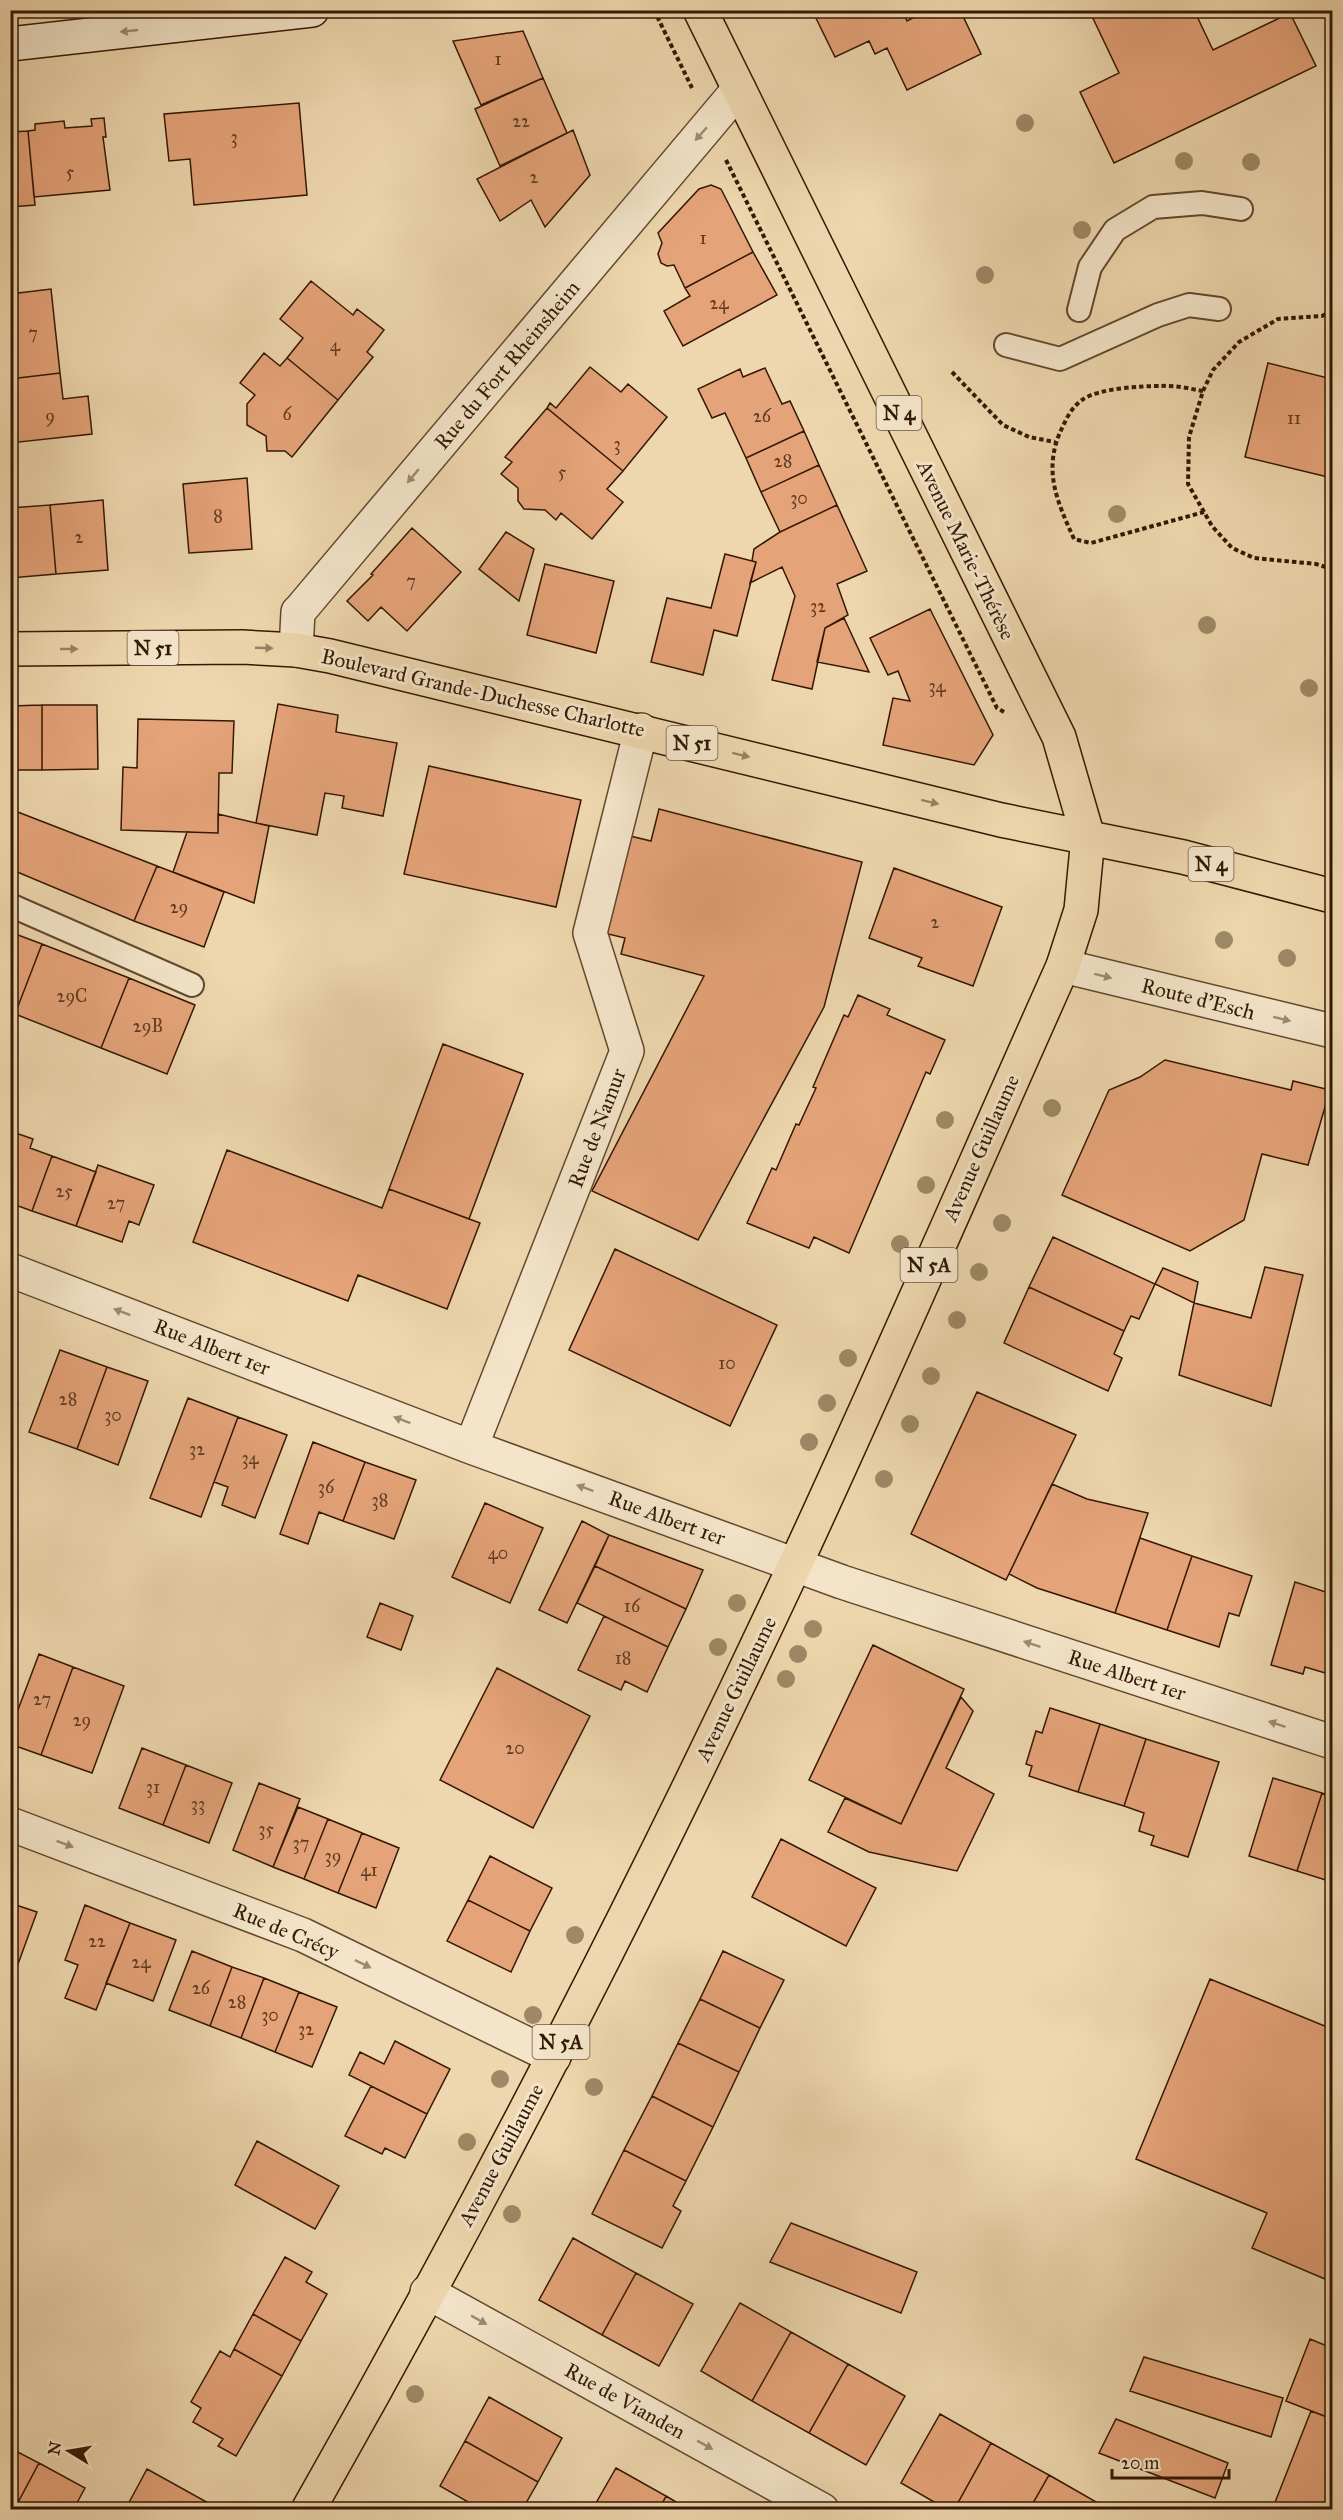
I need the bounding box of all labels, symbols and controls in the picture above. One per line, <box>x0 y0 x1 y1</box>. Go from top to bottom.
one-way arrow <box>119 26 138 36</box>
house number: 1 <box>494 48 502 70</box>
house number: 22 <box>512 110 530 132</box>
house number: 3 <box>230 126 238 148</box>
one-way arrow <box>695 126 708 141</box>
house number: 5 <box>66 161 75 183</box>
house number: 2 <box>530 166 539 188</box>
house number: 1 <box>699 227 707 249</box>
street label: Rue du Fort Rheinsheim <box>429 275 586 455</box>
house number: 24 <box>710 292 729 314</box>
house number: 7 <box>28 322 38 344</box>
house number: 4 <box>330 334 341 356</box>
road number: N 4 <box>876 396 922 430</box>
house number: 6 <box>282 403 292 425</box>
house number: 9 <box>45 405 55 427</box>
house number: 26 <box>753 405 772 427</box>
house number: 11 <box>1287 407 1301 429</box>
house number: 3 <box>613 433 621 455</box>
house number: 28 <box>774 450 792 472</box>
street label: Avenue Marie-Thérèse <box>911 455 1021 644</box>
house number: 5 <box>558 461 567 483</box>
one-way arrow <box>407 468 420 483</box>
house number: 30 <box>790 487 808 509</box>
house number: 8 <box>213 505 223 527</box>
house number: 2 <box>75 526 84 548</box>
house number: 7 <box>406 570 416 592</box>
house number: 32 <box>810 595 826 617</box>
road number: N 51 <box>128 631 178 665</box>
street label: Boulevard Grande-Duchesse Charlotte <box>319 643 648 743</box>
one-way arrow <box>59 644 78 653</box>
one-way arrow <box>254 644 273 653</box>
house number: 34 <box>928 675 947 697</box>
road number: N 51 <box>666 726 718 760</box>
one-way arrow <box>731 751 750 761</box>
one-way arrow <box>921 798 939 807</box>
road number: N 4 <box>1188 847 1234 881</box>
house number: 29 <box>170 896 188 918</box>
house number: 2 <box>931 911 940 933</box>
one-way arrow <box>1094 971 1112 981</box>
street label: Route d'Esch <box>1138 972 1258 1026</box>
house number: 29C <box>57 985 87 1007</box>
house number: 29B <box>133 1015 163 1037</box>
one-way arrow <box>1273 1015 1291 1025</box>
street label: Rue de Namur <box>562 1065 632 1191</box>
street label: Avenue Guillaume <box>937 1070 1025 1226</box>
house number: 25 <box>55 1180 73 1202</box>
house number: 27 <box>107 1192 125 1214</box>
road number: N 5A <box>900 1248 958 1282</box>
one-way arrow <box>113 1307 131 1317</box>
street label: Rue Albert 1er <box>150 1313 274 1381</box>
house number: 10 <box>718 1352 736 1374</box>
house number: 28 <box>59 1388 77 1410</box>
house number: 30 <box>104 1404 122 1426</box>
one-way arrow <box>393 1415 411 1424</box>
house number: 32 <box>189 1438 205 1460</box>
house number: 34 <box>241 1447 260 1469</box>
house number: 36 <box>318 1476 335 1498</box>
one-way arrow <box>576 1483 594 1493</box>
street label: Rue Albert 1er <box>605 1485 729 1551</box>
house number: 38 <box>372 1489 388 1511</box>
house number: 40 <box>488 1542 508 1564</box>
house number: 16 <box>624 1595 641 1617</box>
street label: Avenue Guillaume <box>689 1612 782 1766</box>
one-way arrow <box>1023 1639 1041 1648</box>
street label: Rue Albert 1er <box>1065 1644 1189 1706</box>
house number: 18 <box>615 1647 631 1669</box>
house number: 27 <box>33 1688 51 1710</box>
house number: 29 <box>73 1709 91 1731</box>
one-way arrow <box>1268 1719 1286 1728</box>
house number: 20 <box>505 1737 525 1759</box>
house number: 31 <box>146 1776 160 1798</box>
house number: 33 <box>191 1793 205 1815</box>
house number: 35 <box>258 1818 274 1840</box>
house number: 37 <box>293 1832 309 1854</box>
one-way arrow <box>56 1840 74 1850</box>
house number: 39 <box>325 1845 341 1867</box>
house number: 41 <box>360 1859 378 1881</box>
street label: Rue de Crécy <box>229 1897 344 1965</box>
house number: 22 <box>88 1930 106 1952</box>
house number: 24 <box>132 1951 151 1973</box>
one-way arrow <box>354 1959 371 1968</box>
house number: 26 <box>192 1977 211 1999</box>
house number: 28 <box>228 1991 246 2013</box>
house number: 30 <box>261 2004 279 2026</box>
house number: 32 <box>298 2018 314 2040</box>
road number: N 5A <box>532 2025 590 2059</box>
street label: Avenue Guillaume <box>452 2079 550 2232</box>
one-way arrow <box>470 2315 487 2325</box>
street label: Rue de Vianden <box>560 2357 690 2445</box>
north arrow <box>39 2421 99 2481</box>
text: N <box>44 2439 65 2457</box>
one-way arrow <box>696 2440 713 2450</box>
scale bar <box>1112 2442 1229 2480</box>
text: 20 m <box>1121 2452 1159 2474</box>

